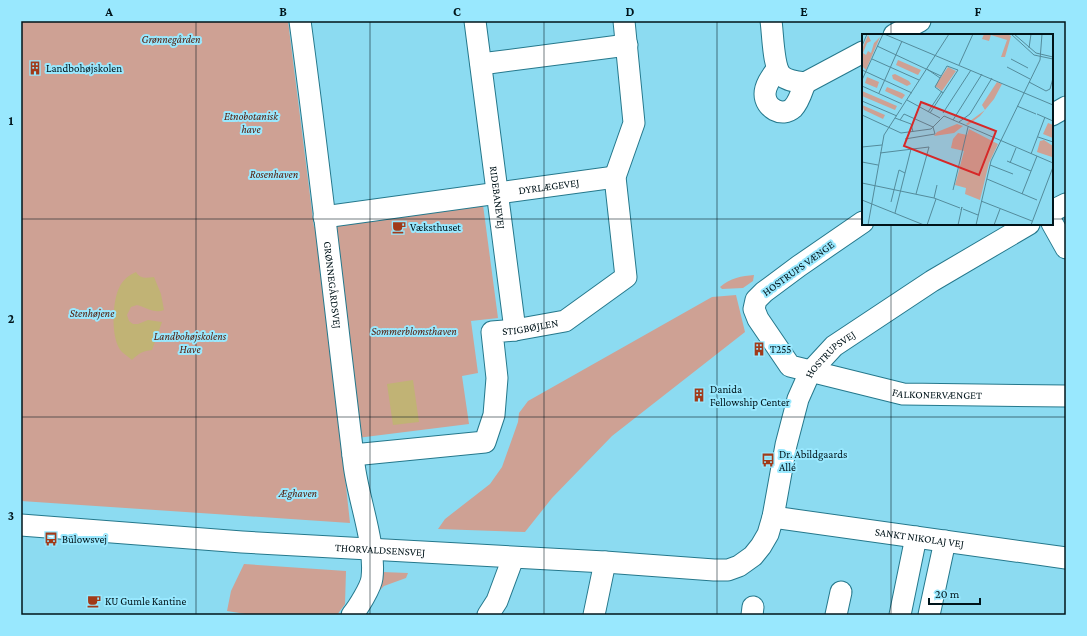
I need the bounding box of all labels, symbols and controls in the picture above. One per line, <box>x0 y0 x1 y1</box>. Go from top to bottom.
text: A <box>104 4 113 19</box>
text: B <box>279 4 287 19</box>
text: C <box>453 4 461 19</box>
text: D <box>626 4 635 19</box>
text: E <box>800 4 808 19</box>
text: F <box>975 4 982 19</box>
park label: Grønnegården <box>141 33 201 46</box>
inset map <box>862 34 1053 225</box>
building icon: Landbohøjskolen <box>27 60 43 76</box>
place label: Landbohøjskolen <box>46 62 122 75</box>
park label: Etnobotanisk have <box>224 110 279 135</box>
text: 1 <box>9 113 14 128</box>
street label: RIDEBANEVEJ <box>488 165 508 230</box>
park label: Rosenhaven <box>250 168 299 180</box>
street label: DYRLÆGEVEJ <box>518 176 580 196</box>
cafe icon: Væksthuset <box>391 219 407 235</box>
place label: Væksthuset <box>410 221 461 233</box>
street label: HOSTRUPS VÆNGE <box>760 238 836 298</box>
street label: GRØNNEGÅRDSVEJ <box>322 241 344 329</box>
park label: Stenhøjene <box>70 307 115 320</box>
text: 2 <box>8 311 15 326</box>
street label: STIGBØJLEN <box>502 316 559 337</box>
park label: Sommerblomsthaven <box>371 325 457 337</box>
street label: HOSTRUPSVEJ <box>802 328 858 380</box>
park label: Landbohøjskolens Have <box>154 330 227 355</box>
building icon: T255 <box>751 341 767 357</box>
place label: T255 <box>770 343 792 355</box>
place label: Danida Fellowship Center <box>710 383 790 409</box>
street label: FALKONERVÆNGET <box>891 386 982 401</box>
building icon: Danida Fellowship Center <box>691 387 707 403</box>
place label: Dr. Abildgaards Allé <box>779 448 847 473</box>
bus stop icon: Dr. Abildgaards Allé <box>760 452 776 468</box>
park label: Æghaven <box>278 487 318 500</box>
text: 3 <box>8 508 14 523</box>
street label: SANKT NIKOLAJ VEJ <box>874 525 965 551</box>
bus stop icon: Bülowsvej <box>43 531 59 547</box>
place label: Bülowsvej <box>62 533 107 546</box>
street label: THORVALDSENSVEJ <box>335 541 426 559</box>
scale bar <box>929 580 980 606</box>
text: 20 m <box>935 587 960 601</box>
cafe icon: KU Gumle Kantine <box>86 593 102 609</box>
place label: KU Gumle Kantine <box>105 595 186 607</box>

